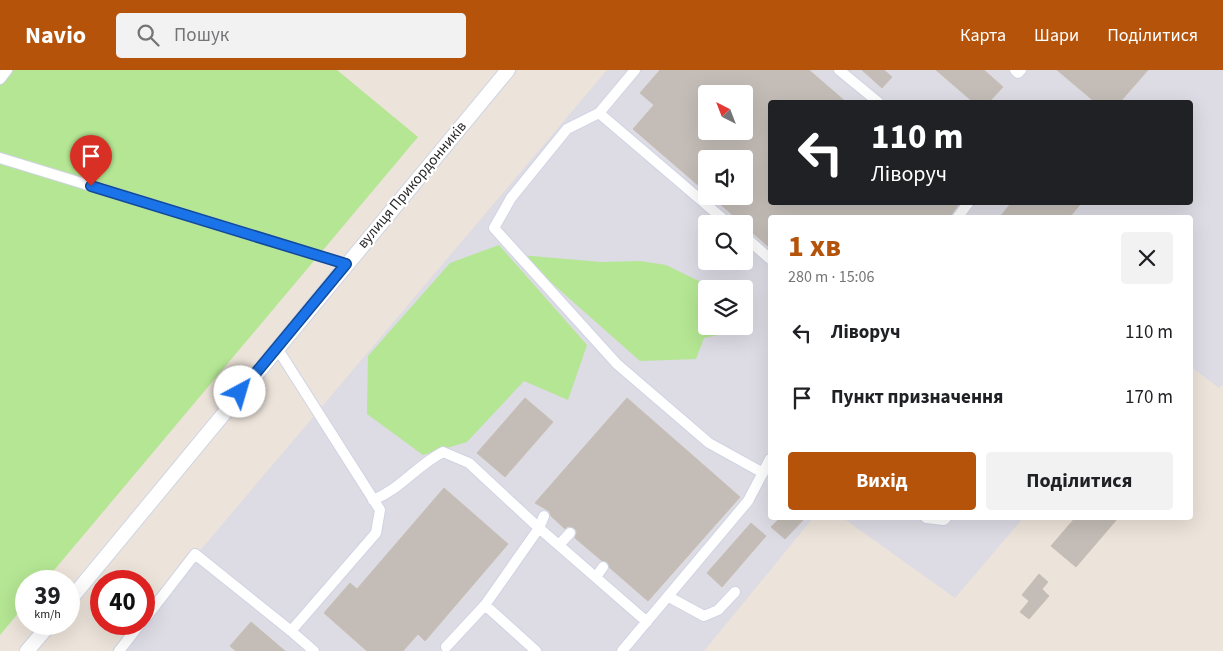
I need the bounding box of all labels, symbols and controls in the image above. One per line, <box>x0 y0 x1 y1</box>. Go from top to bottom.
search box <box>116 13 466 58</box>
text: Navio <box>25 18 86 53</box>
icon: search <box>134 21 162 49</box>
text: Пошук <box>174 22 229 49</box>
text: Карта <box>960 23 1006 48</box>
text: Шари <box>1034 23 1079 48</box>
text: Поділитися <box>1107 23 1198 48</box>
north arrow <box>698 85 752 140</box>
map controls <box>698 85 753 335</box>
text: 110 m <box>871 112 963 162</box>
street label: вулиця Прикордонників <box>352 117 472 253</box>
icon: left <box>788 120 853 185</box>
pin <box>70 135 112 186</box>
icon: arrive <box>77 142 105 170</box>
button: sound <box>698 150 753 205</box>
text: Ліворуч <box>871 158 947 190</box>
button: search <box>698 215 753 270</box>
text: 1 хв <box>788 225 841 268</box>
button: close <box>1121 232 1173 284</box>
text: 280 m · 15:06 <box>788 266 875 288</box>
button: layers <box>698 280 753 335</box>
icon: left <box>788 319 816 347</box>
text: Ліворуч <box>831 319 900 346</box>
text: 110 m <box>1125 319 1173 346</box>
position arrow <box>213 365 265 417</box>
icon: arrive <box>788 384 816 412</box>
text: Пункт призначення <box>831 384 1003 411</box>
text: 170 m <box>1125 384 1173 411</box>
button: Вихід <box>788 452 976 510</box>
button: Поділитися <box>986 452 1173 510</box>
speed limit sign: 40 <box>90 570 155 635</box>
text: 39 <box>34 578 61 614</box>
text: km/h <box>34 606 61 623</box>

